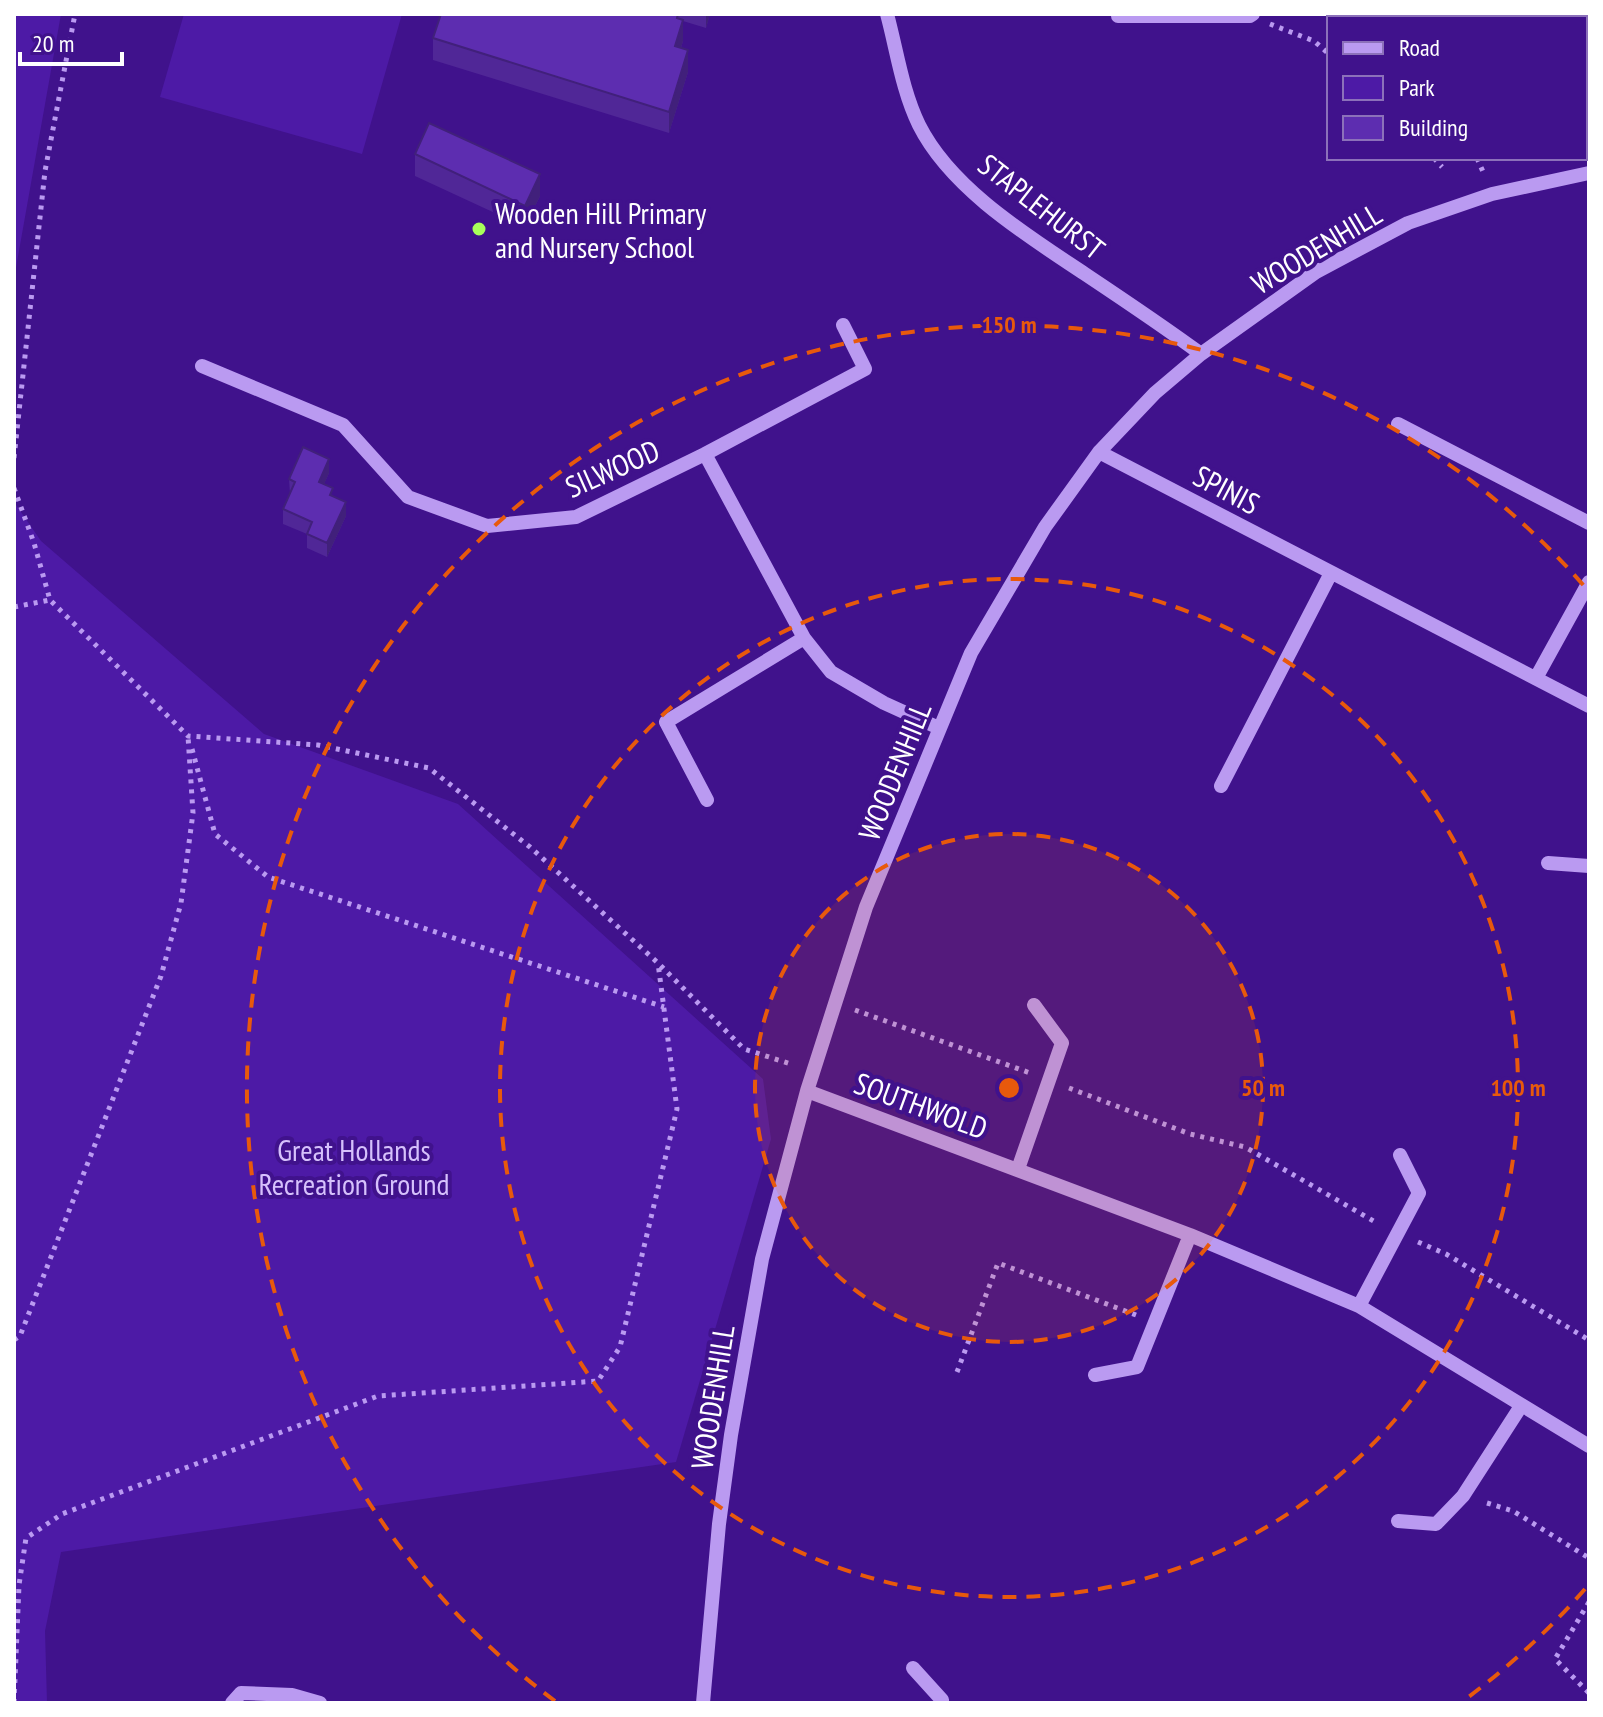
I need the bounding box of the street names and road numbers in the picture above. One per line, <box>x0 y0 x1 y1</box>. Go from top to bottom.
street label: STAPLEHURST <box>971 144 1113 268</box>
street label: WOODENHILL <box>1244 194 1389 302</box>
street label: SILWOOD <box>559 430 665 506</box>
street label: SPINIS <box>1187 456 1267 522</box>
street label: WOODENHILL <box>849 696 940 846</box>
street label: SOUTHWOLD <box>849 1063 993 1147</box>
street label: WOODENHILL <box>681 1322 743 1472</box>

